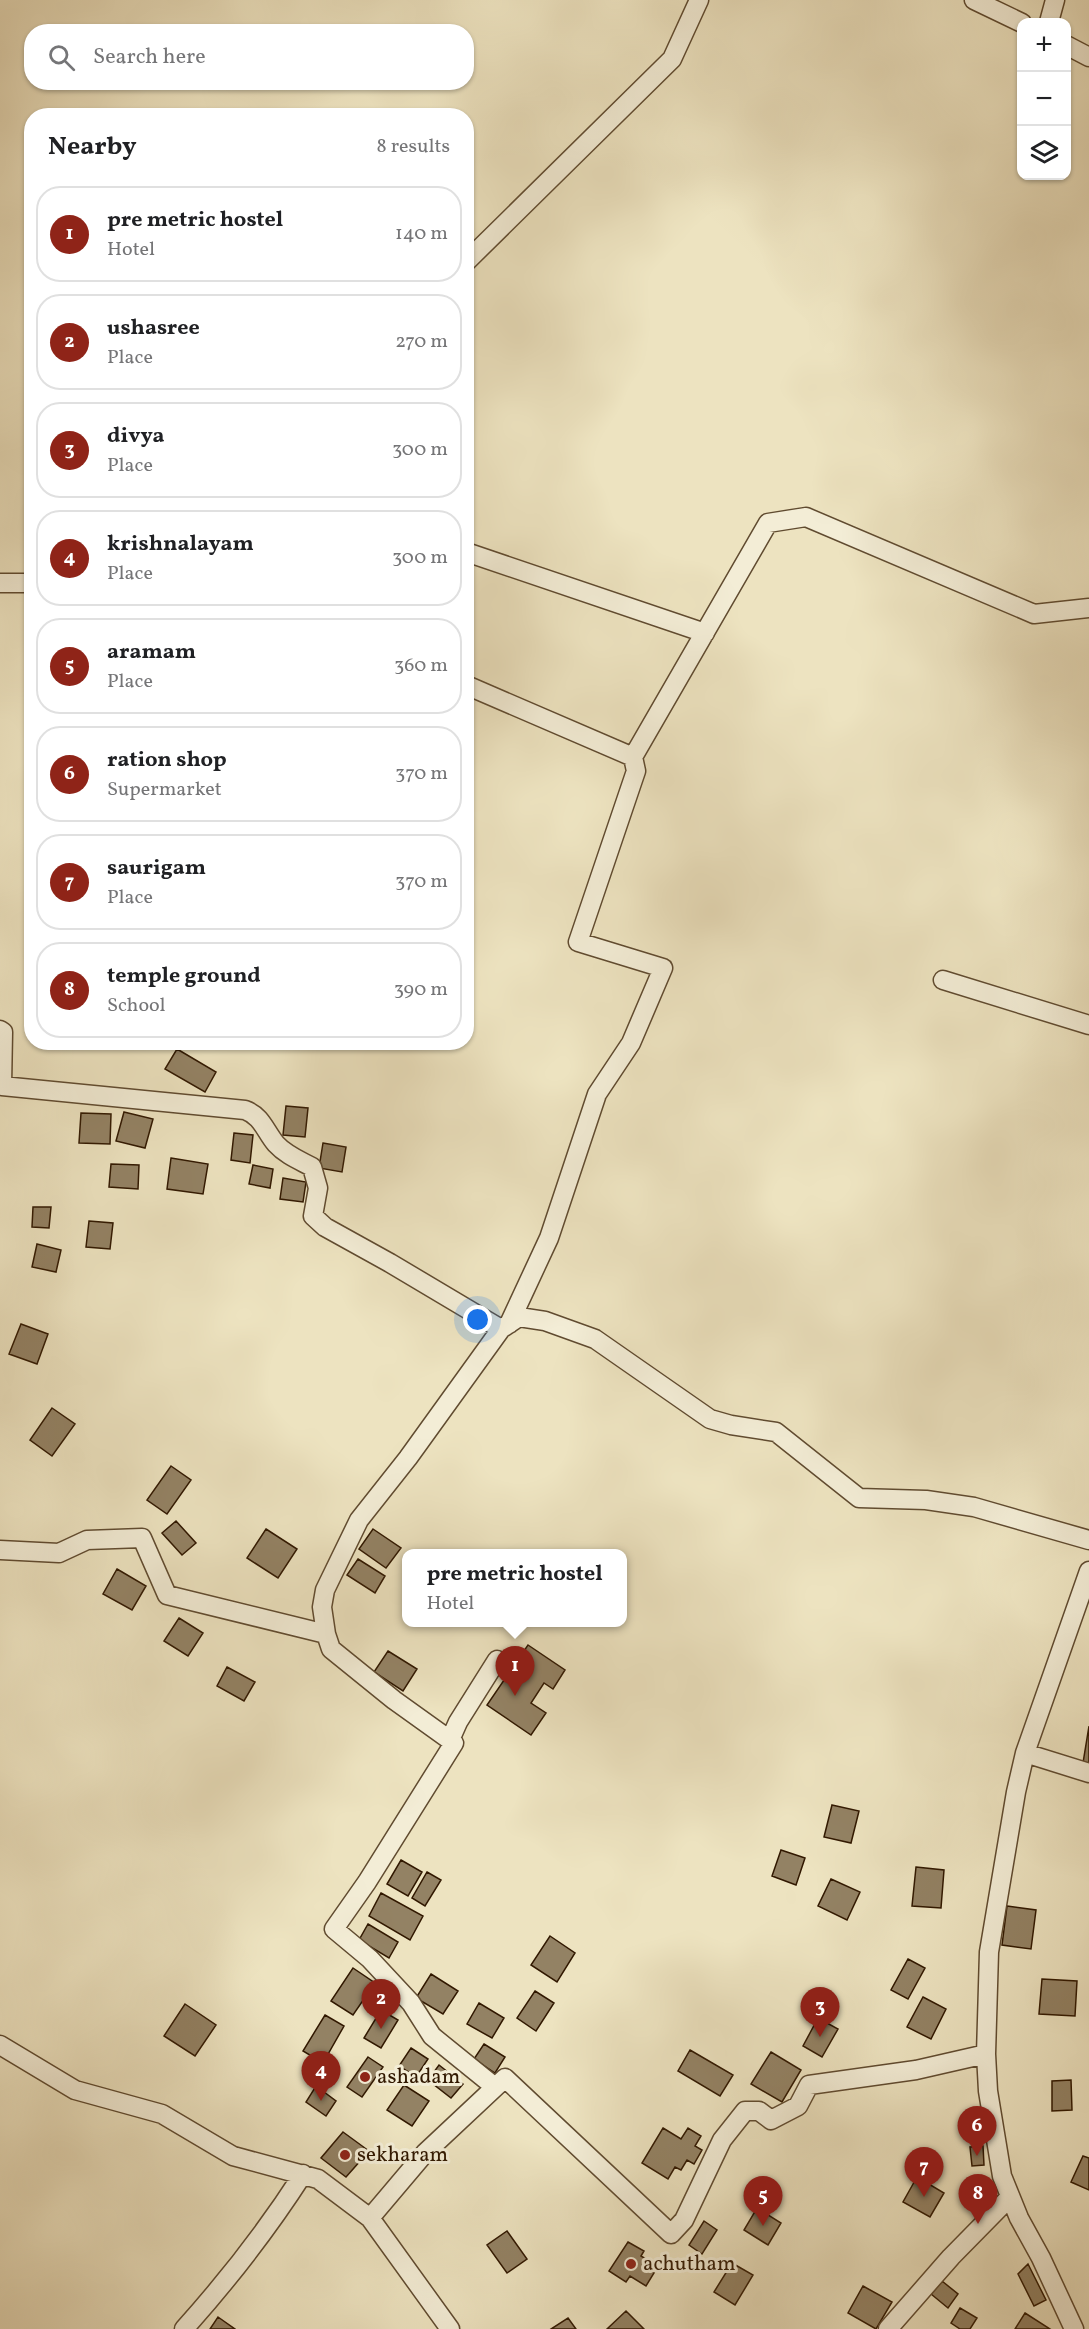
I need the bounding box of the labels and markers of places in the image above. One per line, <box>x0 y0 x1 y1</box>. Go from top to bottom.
pin: 1 <box>496 1646 534 1696</box>
pin: 2 <box>362 1980 400 2029</box>
pin: 3 <box>800 1988 840 2037</box>
pin: 4 <box>302 2052 340 2101</box>
place label: ashadam <box>377 2063 460 2092</box>
marker: ashadam <box>358 2070 372 2084</box>
pin: 6 <box>958 2106 996 2156</box>
place label: sekharam <box>357 2141 448 2170</box>
marker: sekharam <box>338 2148 352 2162</box>
pin: 7 <box>904 2148 944 2197</box>
pin: 8 <box>958 2174 998 2224</box>
pin: 5 <box>744 2176 783 2226</box>
place label: achutham <box>643 2250 736 2279</box>
marker: achutham <box>624 2257 638 2271</box>

